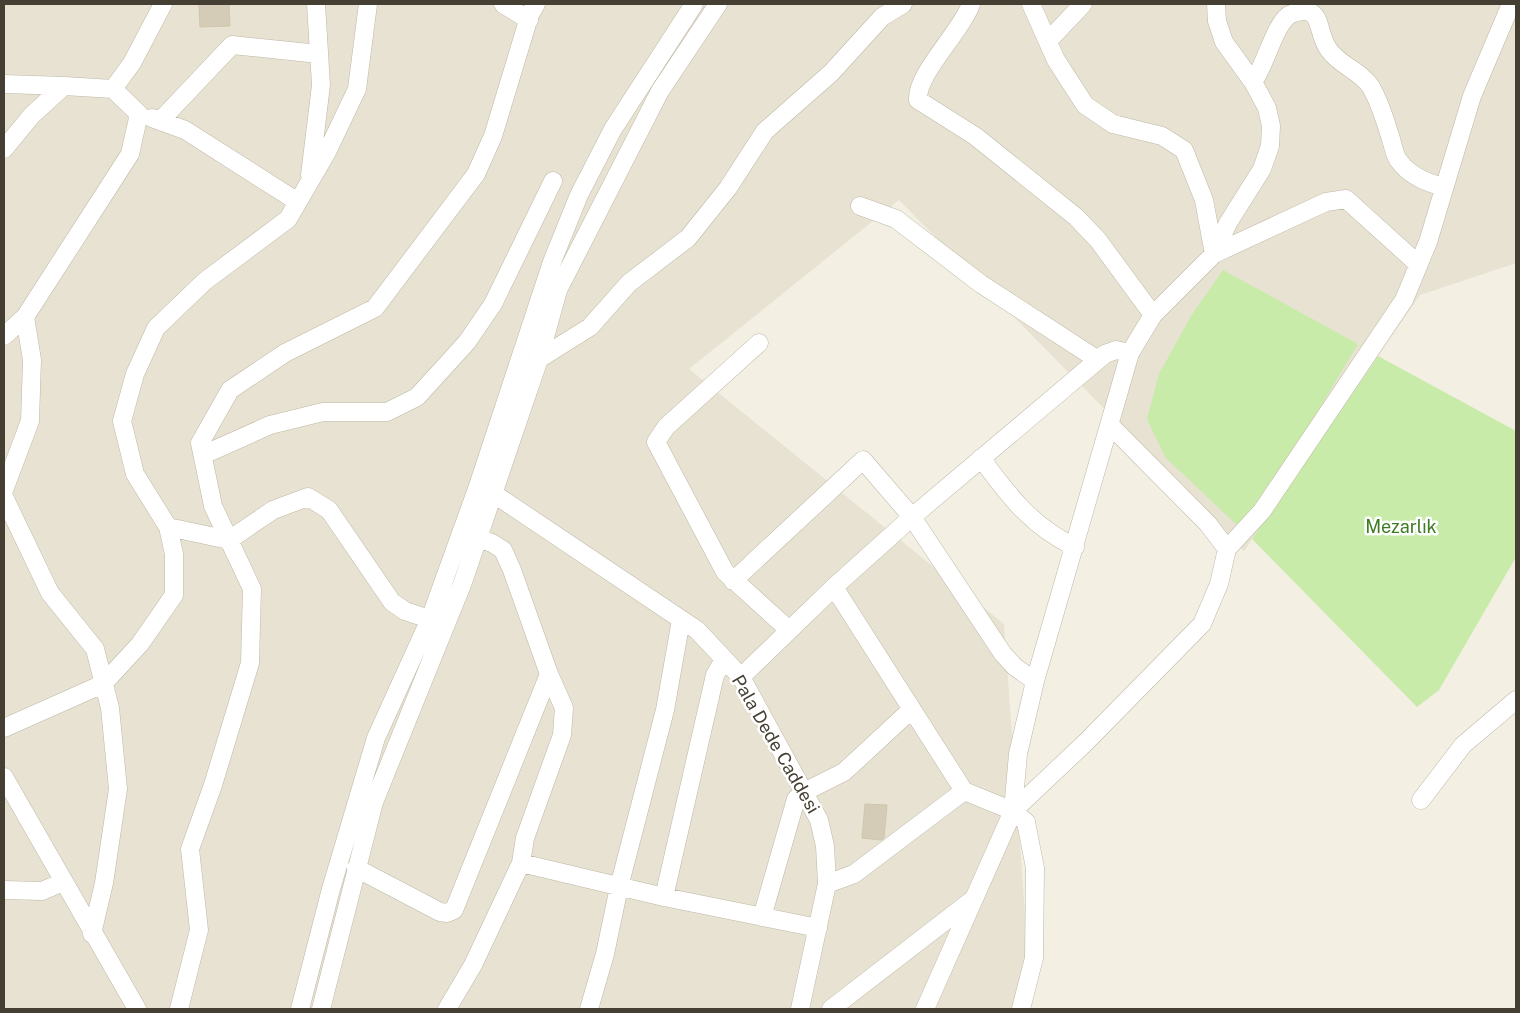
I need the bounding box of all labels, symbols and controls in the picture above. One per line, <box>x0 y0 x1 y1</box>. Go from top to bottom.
park label: Mezarlık <box>1365 516 1437 537</box>
street label: Pala Dede Caddesi <box>728 671 824 817</box>

